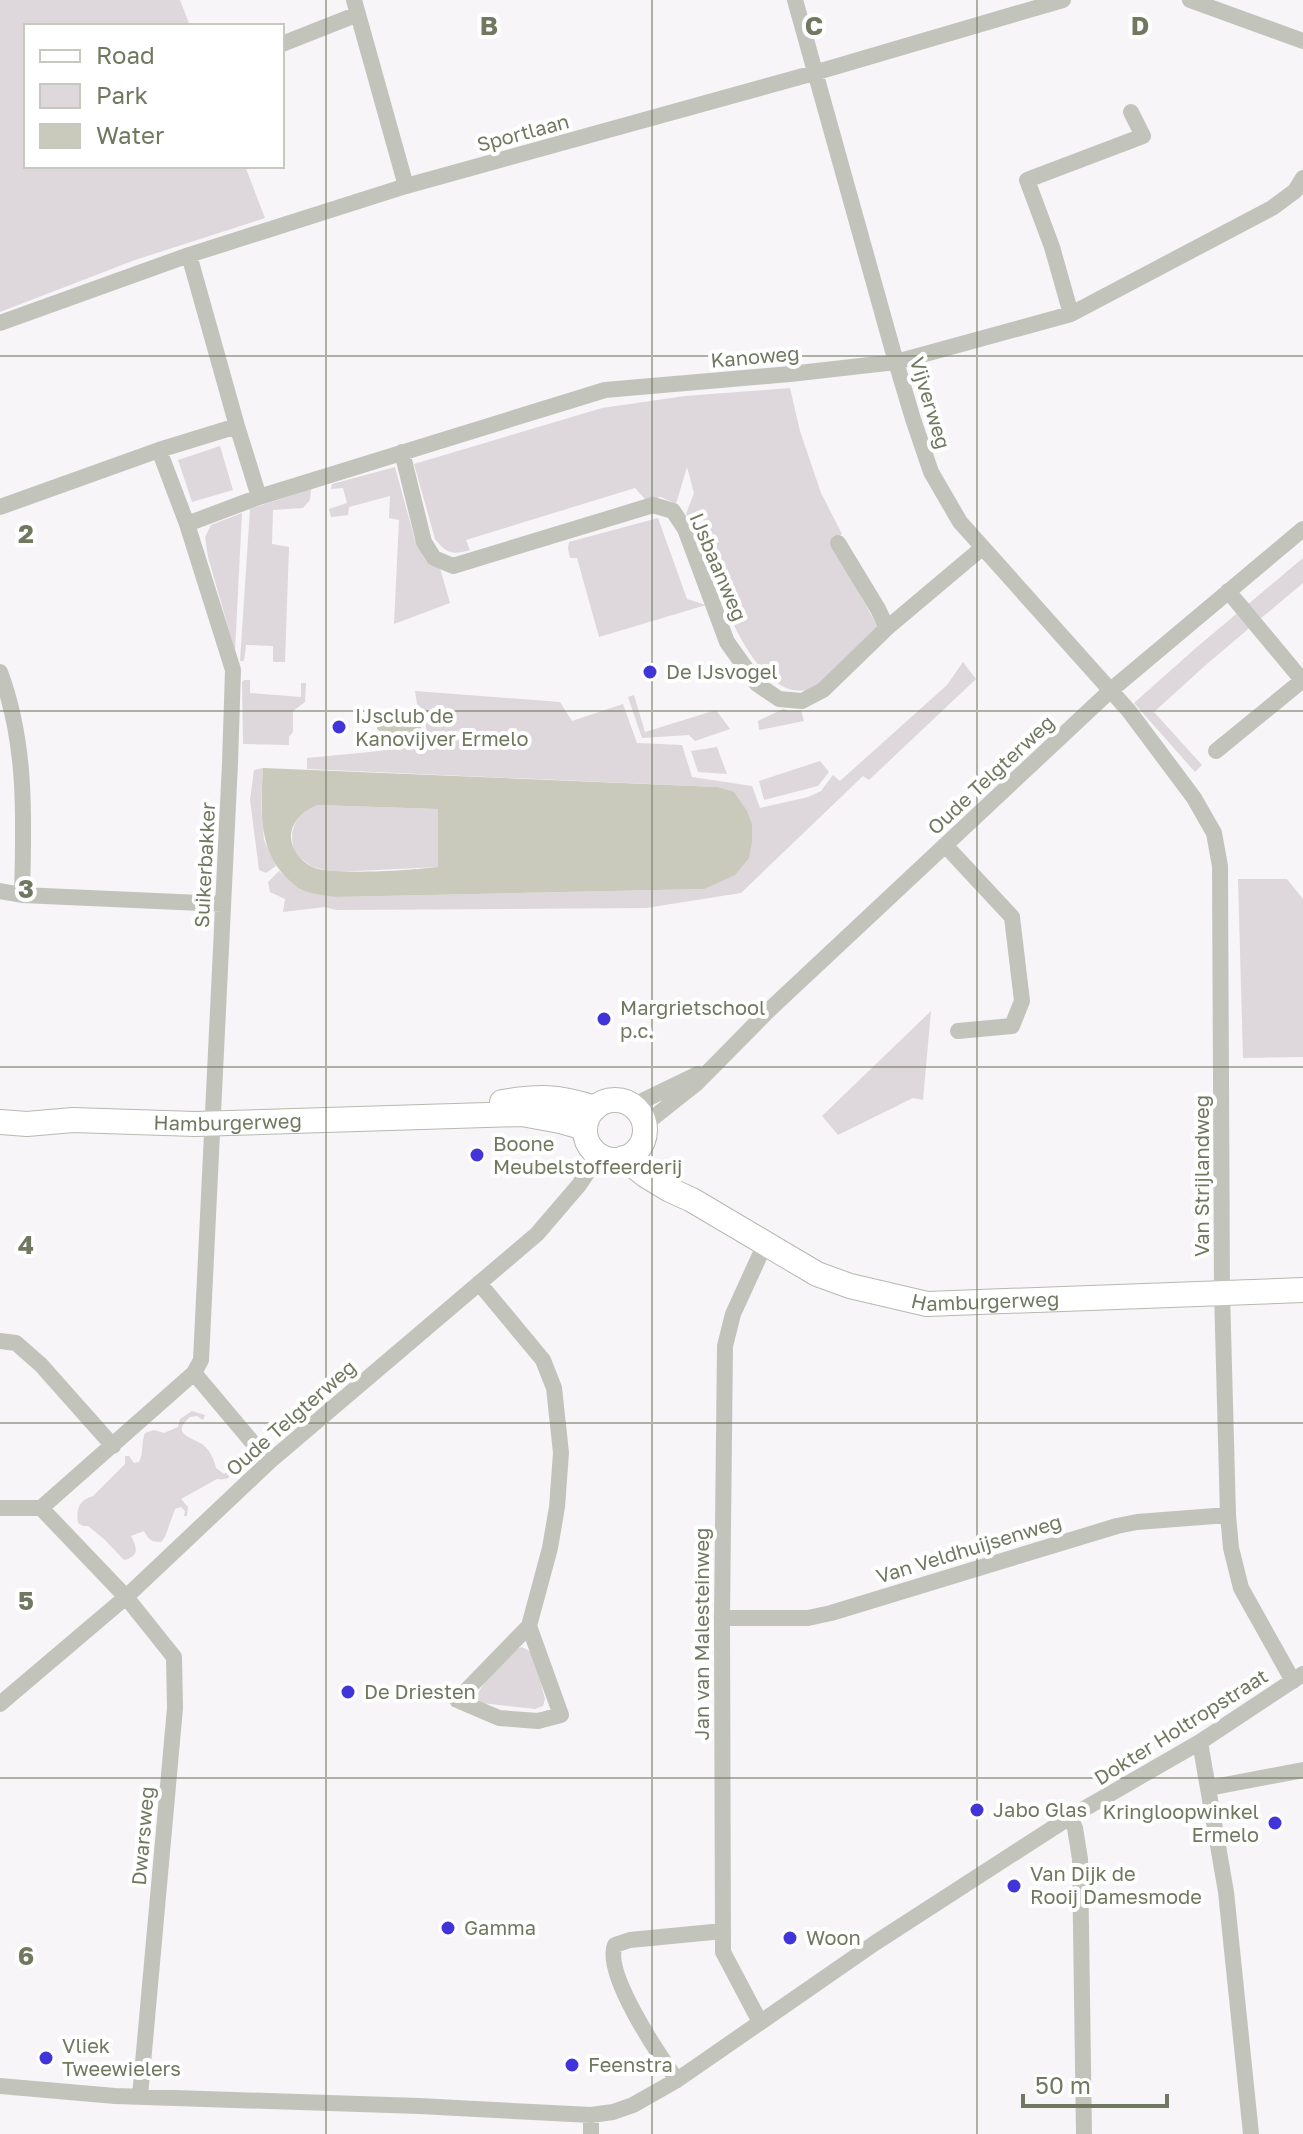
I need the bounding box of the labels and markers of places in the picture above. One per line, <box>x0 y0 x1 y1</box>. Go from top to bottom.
place label: De IJsvogel <box>666 659 778 683</box>
marker: De IJsvogel <box>641 663 659 681</box>
place label: IJsclub de Kanovijver Ermelo <box>355 703 528 750</box>
marker: IJsclub de Kanovijver Ermelo <box>330 718 348 736</box>
place label: Margrietschool p.c. <box>620 995 765 1042</box>
marker: Margrietschool p.c. <box>595 1010 613 1028</box>
place label: Boone Meubelstoffeerderij <box>493 1131 682 1178</box>
marker: Boone Meubelstoffeerderij <box>468 1146 486 1164</box>
place label: De Driesten <box>364 1679 476 1703</box>
marker: De Driesten <box>339 1683 357 1701</box>
place label: Jabo Glas <box>993 1797 1087 1821</box>
place label: Kringloopwinkel Ermelo <box>1102 1799 1259 1846</box>
marker: Jabo Glas <box>968 1801 986 1819</box>
marker: Kringloopwinkel Ermelo <box>1266 1814 1284 1832</box>
place label: Van Dijk de Rooij Damesmode <box>1030 1861 1202 1908</box>
marker: Van Dijk de Rooij Damesmode <box>1005 1877 1023 1895</box>
place label: Gamma <box>464 1915 536 1939</box>
marker: Gamma <box>439 1919 457 1937</box>
place label: Woon <box>806 1925 861 1949</box>
marker: Woon <box>781 1929 799 1947</box>
place label: Vliek Tweewielers <box>62 2033 181 2080</box>
marker: Vliek Tweewielers <box>37 2049 55 2067</box>
place label: Feenstra <box>588 2052 673 2076</box>
marker: Feenstra <box>563 2056 581 2074</box>

